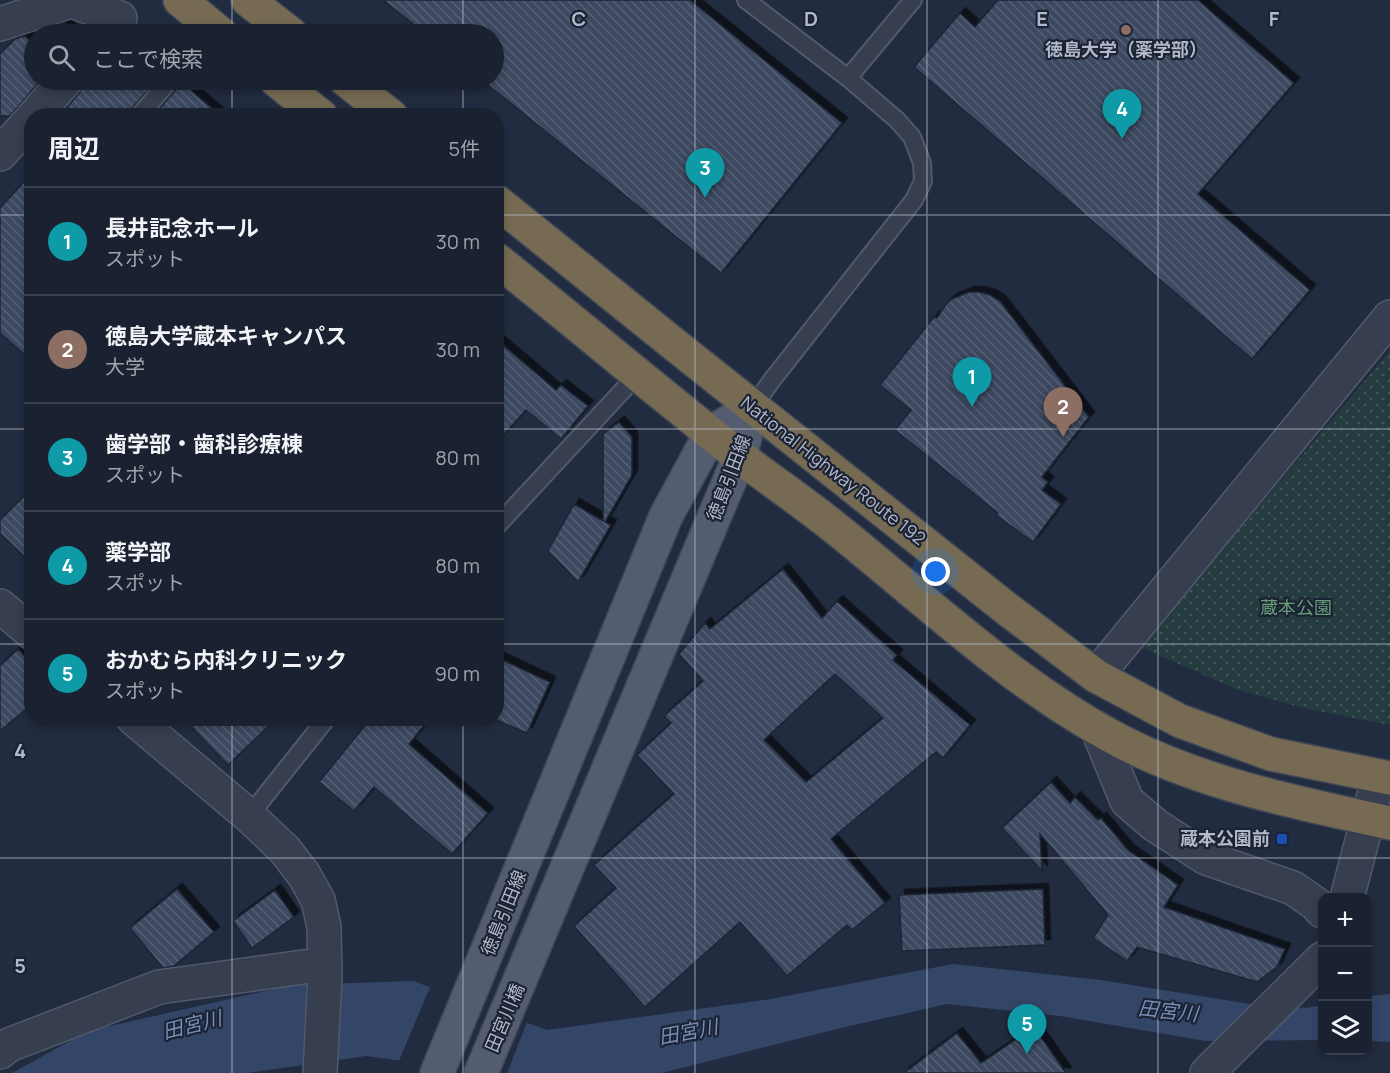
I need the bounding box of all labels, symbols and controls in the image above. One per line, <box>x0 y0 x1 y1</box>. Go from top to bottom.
text: C <box>572 5 586 32</box>
text: D <box>804 5 818 32</box>
text: E <box>1036 5 1048 32</box>
text: F <box>1269 5 1280 32</box>
marker: 徳島大学（薬学部） <box>1119 23 1133 37</box>
search box <box>24 24 504 90</box>
place label: 徳島大学（薬学部） <box>1045 37 1207 61</box>
icon: search <box>45 41 78 74</box>
text: ここで検索 <box>93 44 203 74</box>
pin: 4 <box>1102 90 1142 139</box>
text: 周辺 <box>48 130 100 166</box>
text: 5件 <box>448 135 480 162</box>
pin: 3 <box>686 148 724 198</box>
text: 長井記念ホール <box>105 213 259 243</box>
text: 1 <box>63 228 72 255</box>
text: 30 m <box>436 228 480 255</box>
text: スポット <box>105 245 185 272</box>
text: 徳島大学蔵本キャンパス <box>105 321 347 351</box>
text: 2 <box>62 336 73 363</box>
text: 30 m <box>436 336 480 363</box>
text: 大学 <box>105 353 145 380</box>
pin: 1 <box>952 358 992 407</box>
pin: 2 <box>1044 388 1082 437</box>
street label: National Highway Route 192 <box>736 390 931 550</box>
text: 歯学部・歯科診療棟 <box>105 429 303 459</box>
street label: 徳島引田線 <box>701 431 755 524</box>
text: 3 <box>62 444 73 471</box>
text: 80 m <box>435 444 480 471</box>
text: スポット <box>105 461 185 488</box>
text: 薬学部 <box>105 537 171 567</box>
text: 4 <box>61 552 74 579</box>
text: 80 m <box>435 552 480 579</box>
your location <box>921 557 950 586</box>
text: スポット <box>105 569 185 596</box>
park label: 蔵本公園 <box>1260 595 1332 619</box>
text: おかむら内科クリニック <box>105 645 347 675</box>
text: 5 <box>62 660 73 687</box>
text: 90 m <box>434 660 480 687</box>
text: スポット <box>105 677 185 704</box>
text: 4 <box>14 737 26 764</box>
place label: 蔵本公園前 <box>1180 826 1270 850</box>
marker: 蔵本公園前 <box>1275 832 1289 846</box>
street label: 徳島引田線 <box>475 866 531 959</box>
map controls <box>1318 893 1372 1055</box>
button: + <box>1318 893 1372 947</box>
button: − <box>1318 947 1372 1001</box>
text: 5 <box>14 952 26 979</box>
street label: 田宮川橋 <box>479 980 529 1055</box>
water label: 田宮川 <box>1137 994 1201 1027</box>
button: layers <box>1318 1001 1372 1055</box>
water label: 田宮川 <box>160 1004 226 1045</box>
pin: 5 <box>1008 1004 1046 1054</box>
water label: 田宮川 <box>656 1012 722 1050</box>

